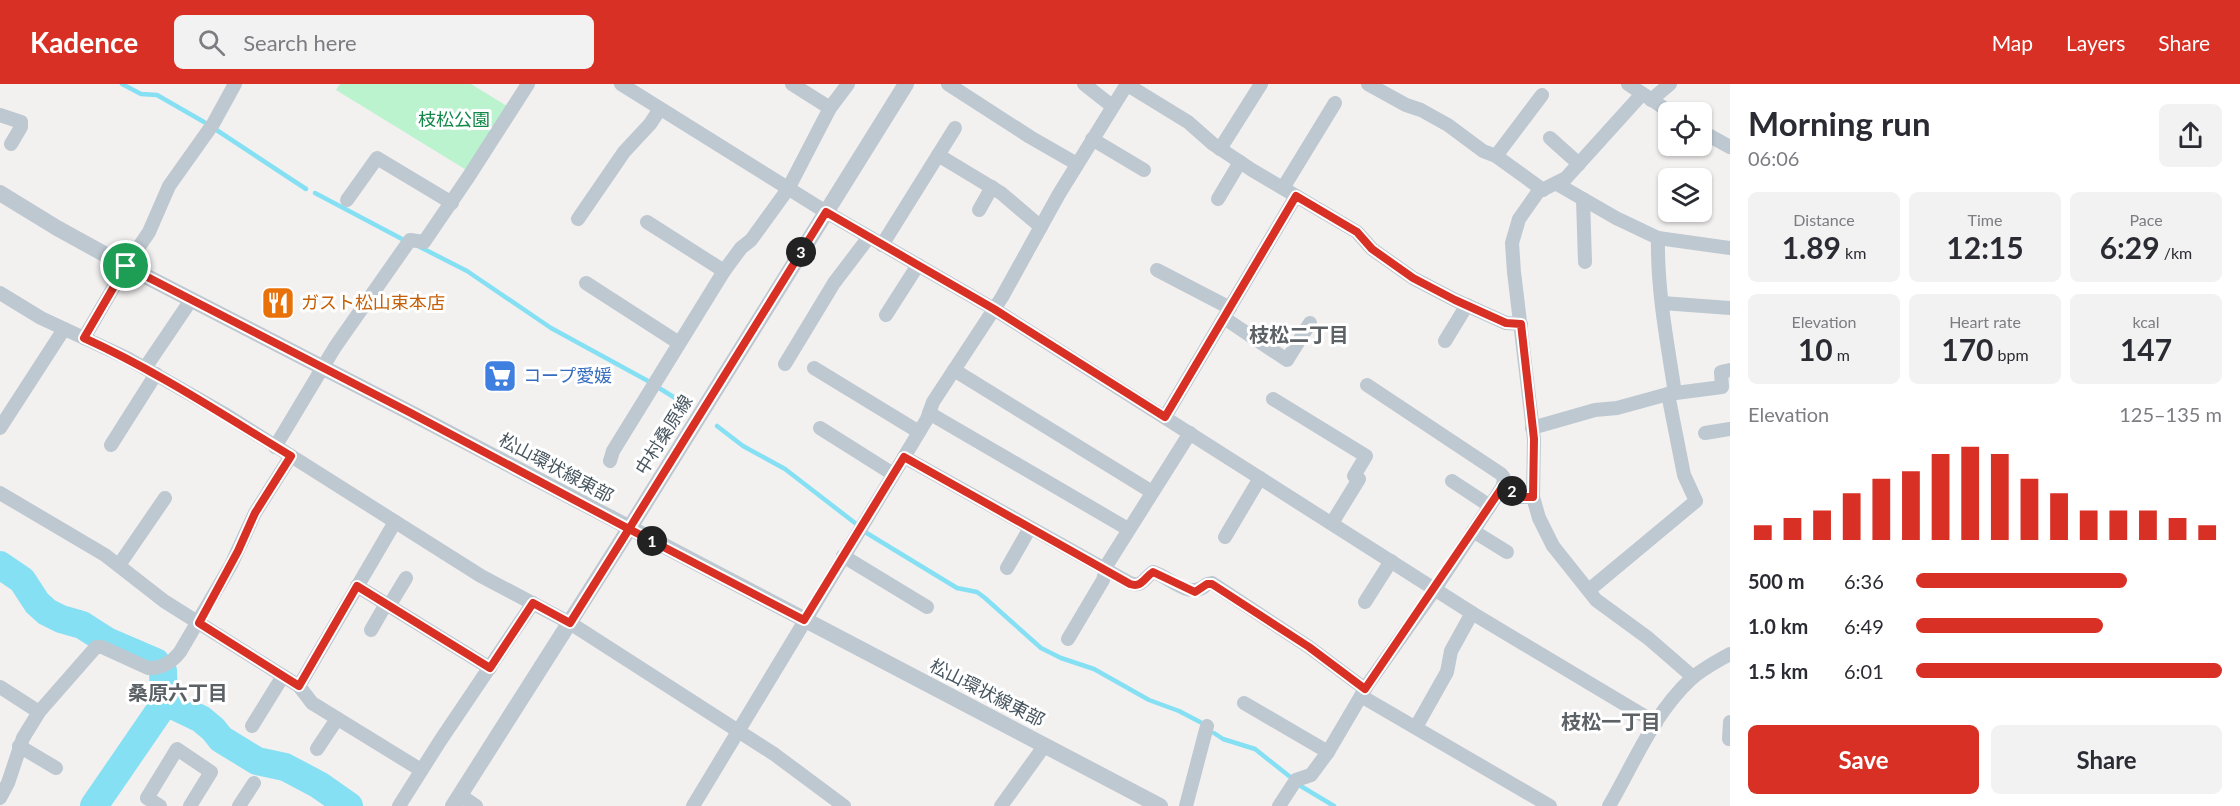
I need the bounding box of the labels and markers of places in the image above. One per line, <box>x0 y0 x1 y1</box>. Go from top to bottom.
pin: 3 <box>786 237 816 267</box>
pin <box>100 240 151 291</box>
restaurant icon: ガスト松山束本店 <box>260 285 296 321</box>
place label: ガスト松山束本店 <box>301 291 445 313</box>
supermarket icon: コープ愛媛 <box>482 358 518 394</box>
place label: コープ愛媛 <box>523 364 612 386</box>
pin: 2 <box>1497 476 1527 506</box>
pin: 1 <box>637 526 667 556</box>

